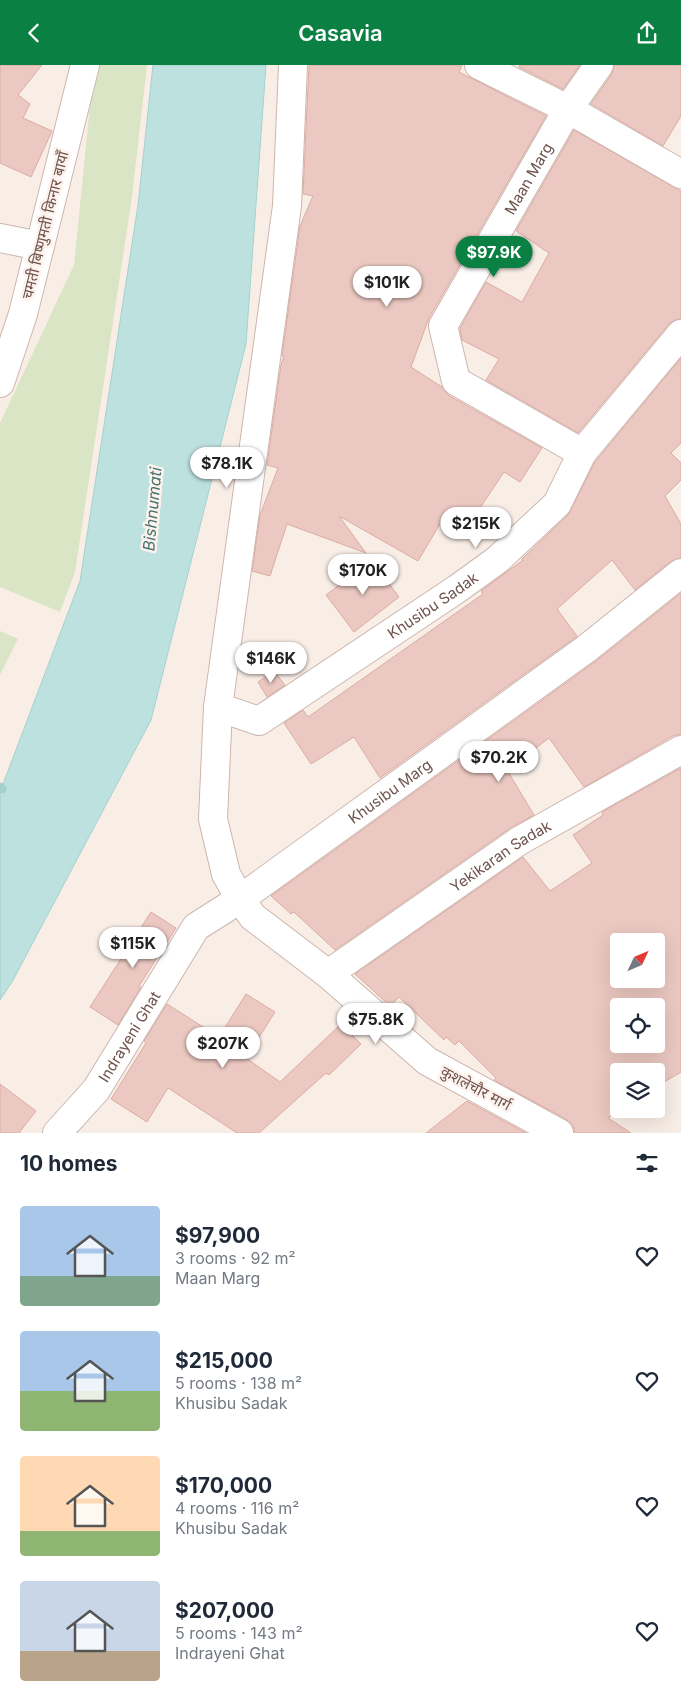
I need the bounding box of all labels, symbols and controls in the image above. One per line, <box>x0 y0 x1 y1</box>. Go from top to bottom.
icon: back <box>20 19 48 47</box>
icon: share <box>633 19 661 47</box>
text: Casavia <box>298 20 383 46</box>
street label: Maan Marg <box>500 139 556 218</box>
street label: चमती बिष्णुमती किनार बायाँ <box>17 148 74 301</box>
pin: $97.9K <box>453 235 535 278</box>
text: $97.9K <box>467 242 521 262</box>
pin: $101K <box>352 265 422 308</box>
text: $101K <box>364 272 410 292</box>
pin: $78.1K <box>186 447 268 489</box>
text: $78.1K <box>201 453 253 473</box>
water label: Bishnumati <box>138 465 166 552</box>
pin: $215K <box>441 507 511 549</box>
text: $215K <box>451 513 501 533</box>
pin: $170K <box>328 553 398 596</box>
text: $170K <box>339 560 387 580</box>
street label: Khusibu Sadak <box>383 567 482 642</box>
pin: $146K <box>236 641 306 684</box>
text: $146K <box>246 648 296 668</box>
pin: $70.2K <box>458 741 540 783</box>
text: $70.2K <box>471 747 527 767</box>
street label: Khusibu Marg <box>344 754 435 827</box>
street label: Yekikaran Sadak <box>446 815 555 896</box>
pin: $115K <box>98 927 168 969</box>
text: $115K <box>110 933 156 953</box>
north arrow <box>610 933 665 987</box>
map controls <box>610 933 665 1118</box>
street label: Indrayeni Ghat <box>94 987 164 1085</box>
button: locate <box>610 998 665 1053</box>
pin: $75.8K <box>335 1003 417 1045</box>
text: $75.8K <box>348 1009 404 1029</box>
pin: $207K <box>188 1027 258 1069</box>
text: $207K <box>197 1033 249 1053</box>
street label: कुशलेचौर मार्ग <box>437 1062 515 1116</box>
button: layers <box>610 1063 665 1118</box>
icon: filters <box>633 1149 661 1177</box>
text: 10 homes <box>20 1151 118 1176</box>
text: $97,900 <box>175 1223 260 1248</box>
icon: home <box>60 1226 120 1286</box>
icon: heart <box>633 1242 661 1270</box>
text: 3 rooms · 92 m² <box>175 1248 296 1268</box>
text: Maan Marg <box>175 1268 260 1288</box>
text: $215,000 <box>175 1348 273 1373</box>
icon: home <box>60 1351 120 1411</box>
icon: heart <box>633 1367 661 1395</box>
text: 5 rooms · 138 m² <box>175 1373 302 1393</box>
text: Khusibu Sadak <box>175 1393 288 1413</box>
text: $170,000 <box>175 1473 272 1498</box>
icon: home <box>60 1476 120 1536</box>
icon: heart <box>633 1492 661 1520</box>
text: 4 rooms · 116 m² <box>175 1498 299 1518</box>
text: Khusibu Sadak <box>175 1518 288 1538</box>
text: $207,000 <box>175 1598 274 1623</box>
icon: home <box>60 1601 120 1661</box>
icon: heart <box>633 1617 661 1645</box>
text: 5 rooms · 143 m² <box>175 1623 303 1643</box>
text: Indrayeni Ghat <box>175 1643 285 1663</box>

